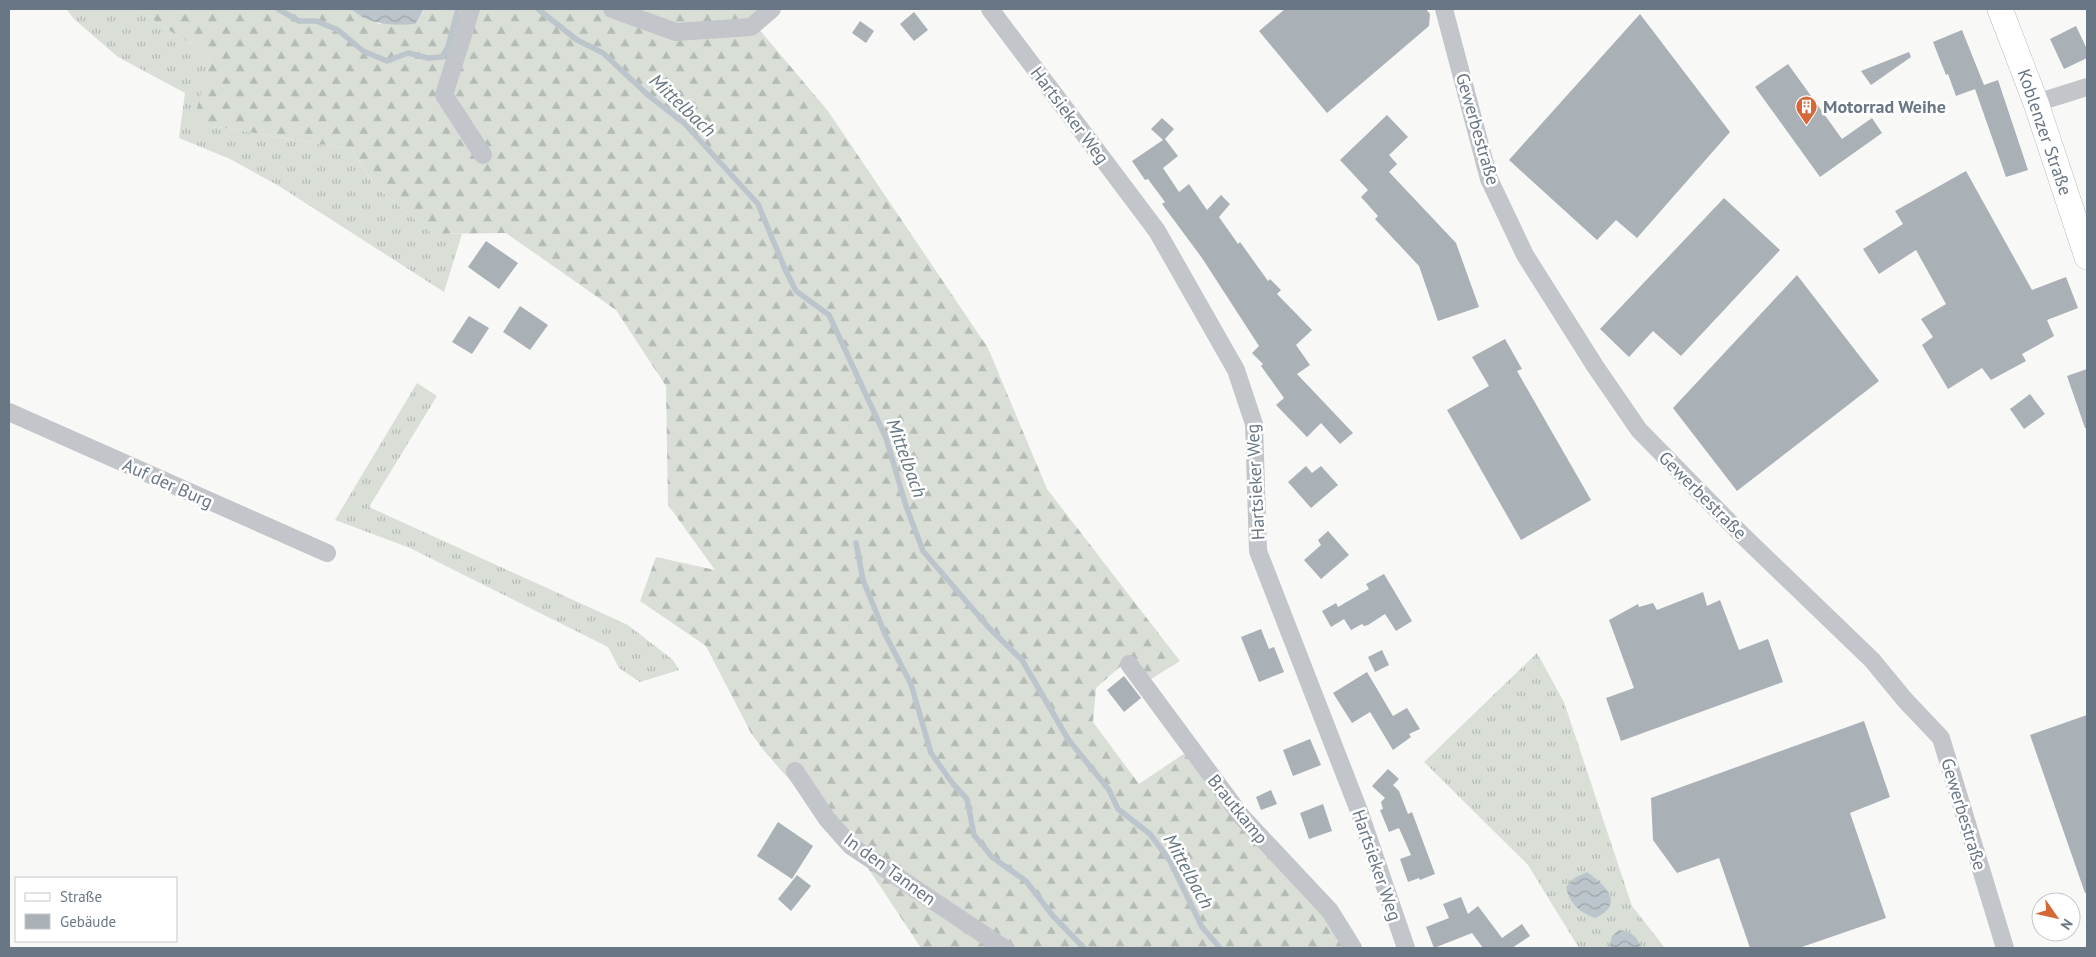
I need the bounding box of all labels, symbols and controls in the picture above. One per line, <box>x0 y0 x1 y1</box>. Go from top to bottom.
street label: Hartsieker Weg <box>1026 62 1114 168</box>
street label: Koblenzer Straße <box>2013 66 2077 198</box>
water label: Mittelbach <box>645 68 721 142</box>
street label: Gewerbestraße <box>1451 70 1505 188</box>
building icon: Motorrad Weihe <box>1795 94 1819 125</box>
place label: Motorrad Weihe <box>1823 95 1946 118</box>
water label: Mittelbach <box>882 415 932 501</box>
street label: Hartsieker Weg <box>1240 423 1270 541</box>
street label: Gewerbestraße <box>1654 446 1752 544</box>
street label: Auf der Burg <box>119 453 217 513</box>
street label: Gewerbestraße <box>1936 755 1992 873</box>
street label: Brautkamp <box>1203 769 1273 849</box>
street label: Hartsieker Weg <box>1347 806 1407 924</box>
street label: In den Tannen <box>839 828 941 910</box>
water label: Mittelbach <box>1159 829 1219 913</box>
legend <box>15 877 178 942</box>
text: Straße <box>60 887 102 906</box>
north arrow <box>2031 892 2081 942</box>
text: Gebäude <box>60 912 116 931</box>
text: N <box>2057 915 2077 933</box>

